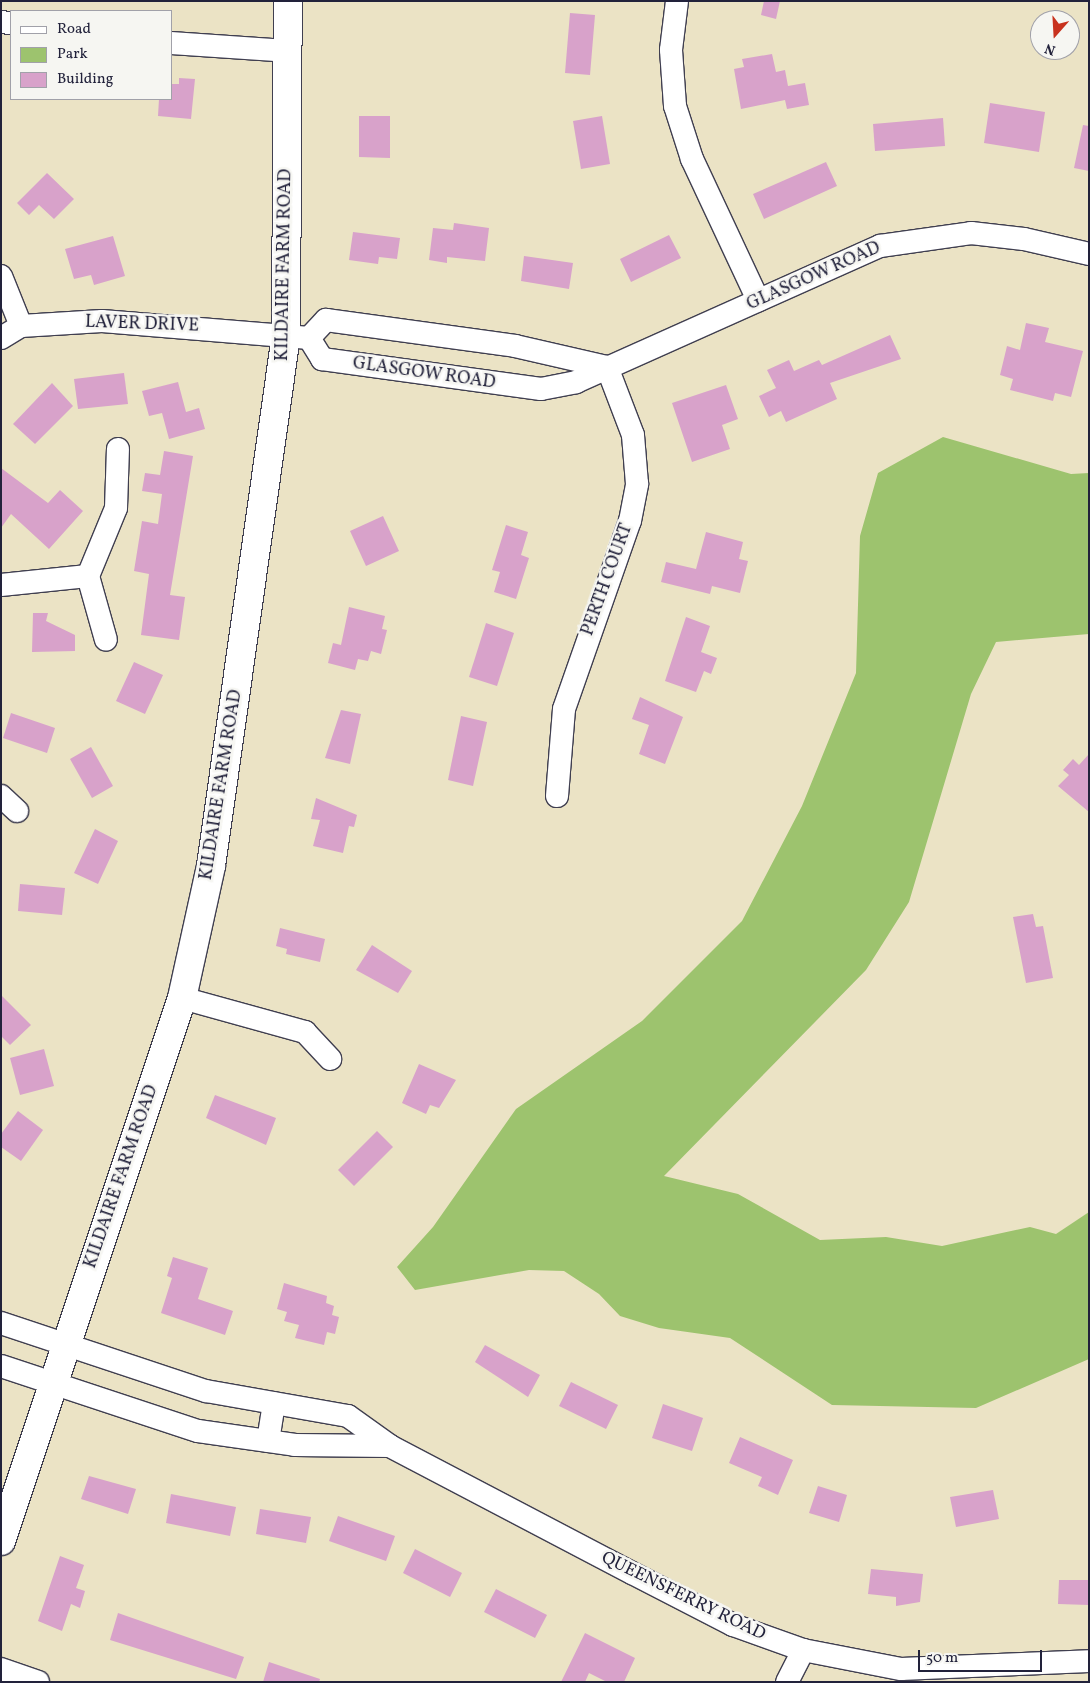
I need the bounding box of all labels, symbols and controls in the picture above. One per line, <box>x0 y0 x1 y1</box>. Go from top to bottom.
legend <box>10 10 172 100</box>
north arrow <box>1030 10 1080 60</box>
text: Road <box>57 19 91 40</box>
text: N <box>1042 38 1058 59</box>
text: Park <box>57 44 88 65</box>
text: Building <box>57 69 113 90</box>
street label: KILDAIRE FARM ROAD <box>273 169 297 361</box>
street label: GLASGOW ROAD <box>744 238 884 316</box>
street label: LAVER DRIVE <box>85 312 199 338</box>
street label: GLASGOW ROAD <box>351 353 497 395</box>
street label: PERTH COURT <box>578 521 638 639</box>
street label: KILDAIRE FARM ROAD <box>196 688 248 882</box>
street label: KILDAIRE FARM ROAD <box>80 1082 164 1272</box>
street label: QUEENSFERRY ROAD <box>597 1548 769 1646</box>
scale bar <box>920 1640 1044 1672</box>
text: 50 m <box>926 1648 958 1669</box>

